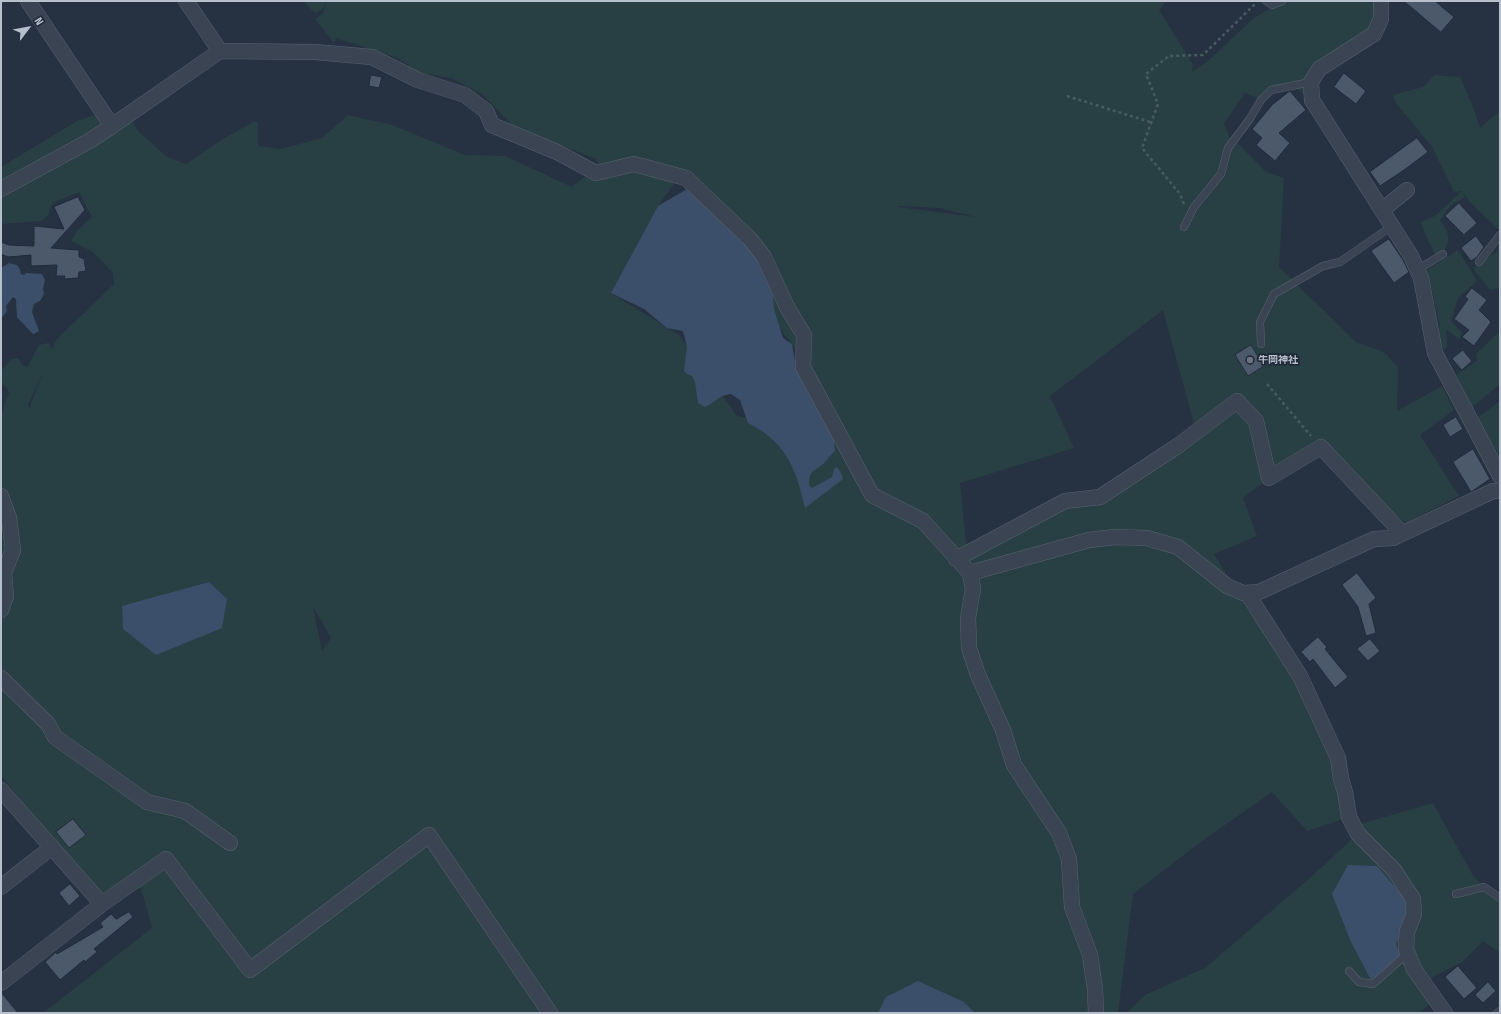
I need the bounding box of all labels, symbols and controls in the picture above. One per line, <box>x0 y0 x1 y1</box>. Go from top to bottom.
north arrow <box>8 8 48 48</box>
text: N <box>31 15 46 28</box>
place label: 牛岡神社 <box>1258 354 1298 366</box>
marker: 牛岡神社 <box>1245 355 1255 365</box>

